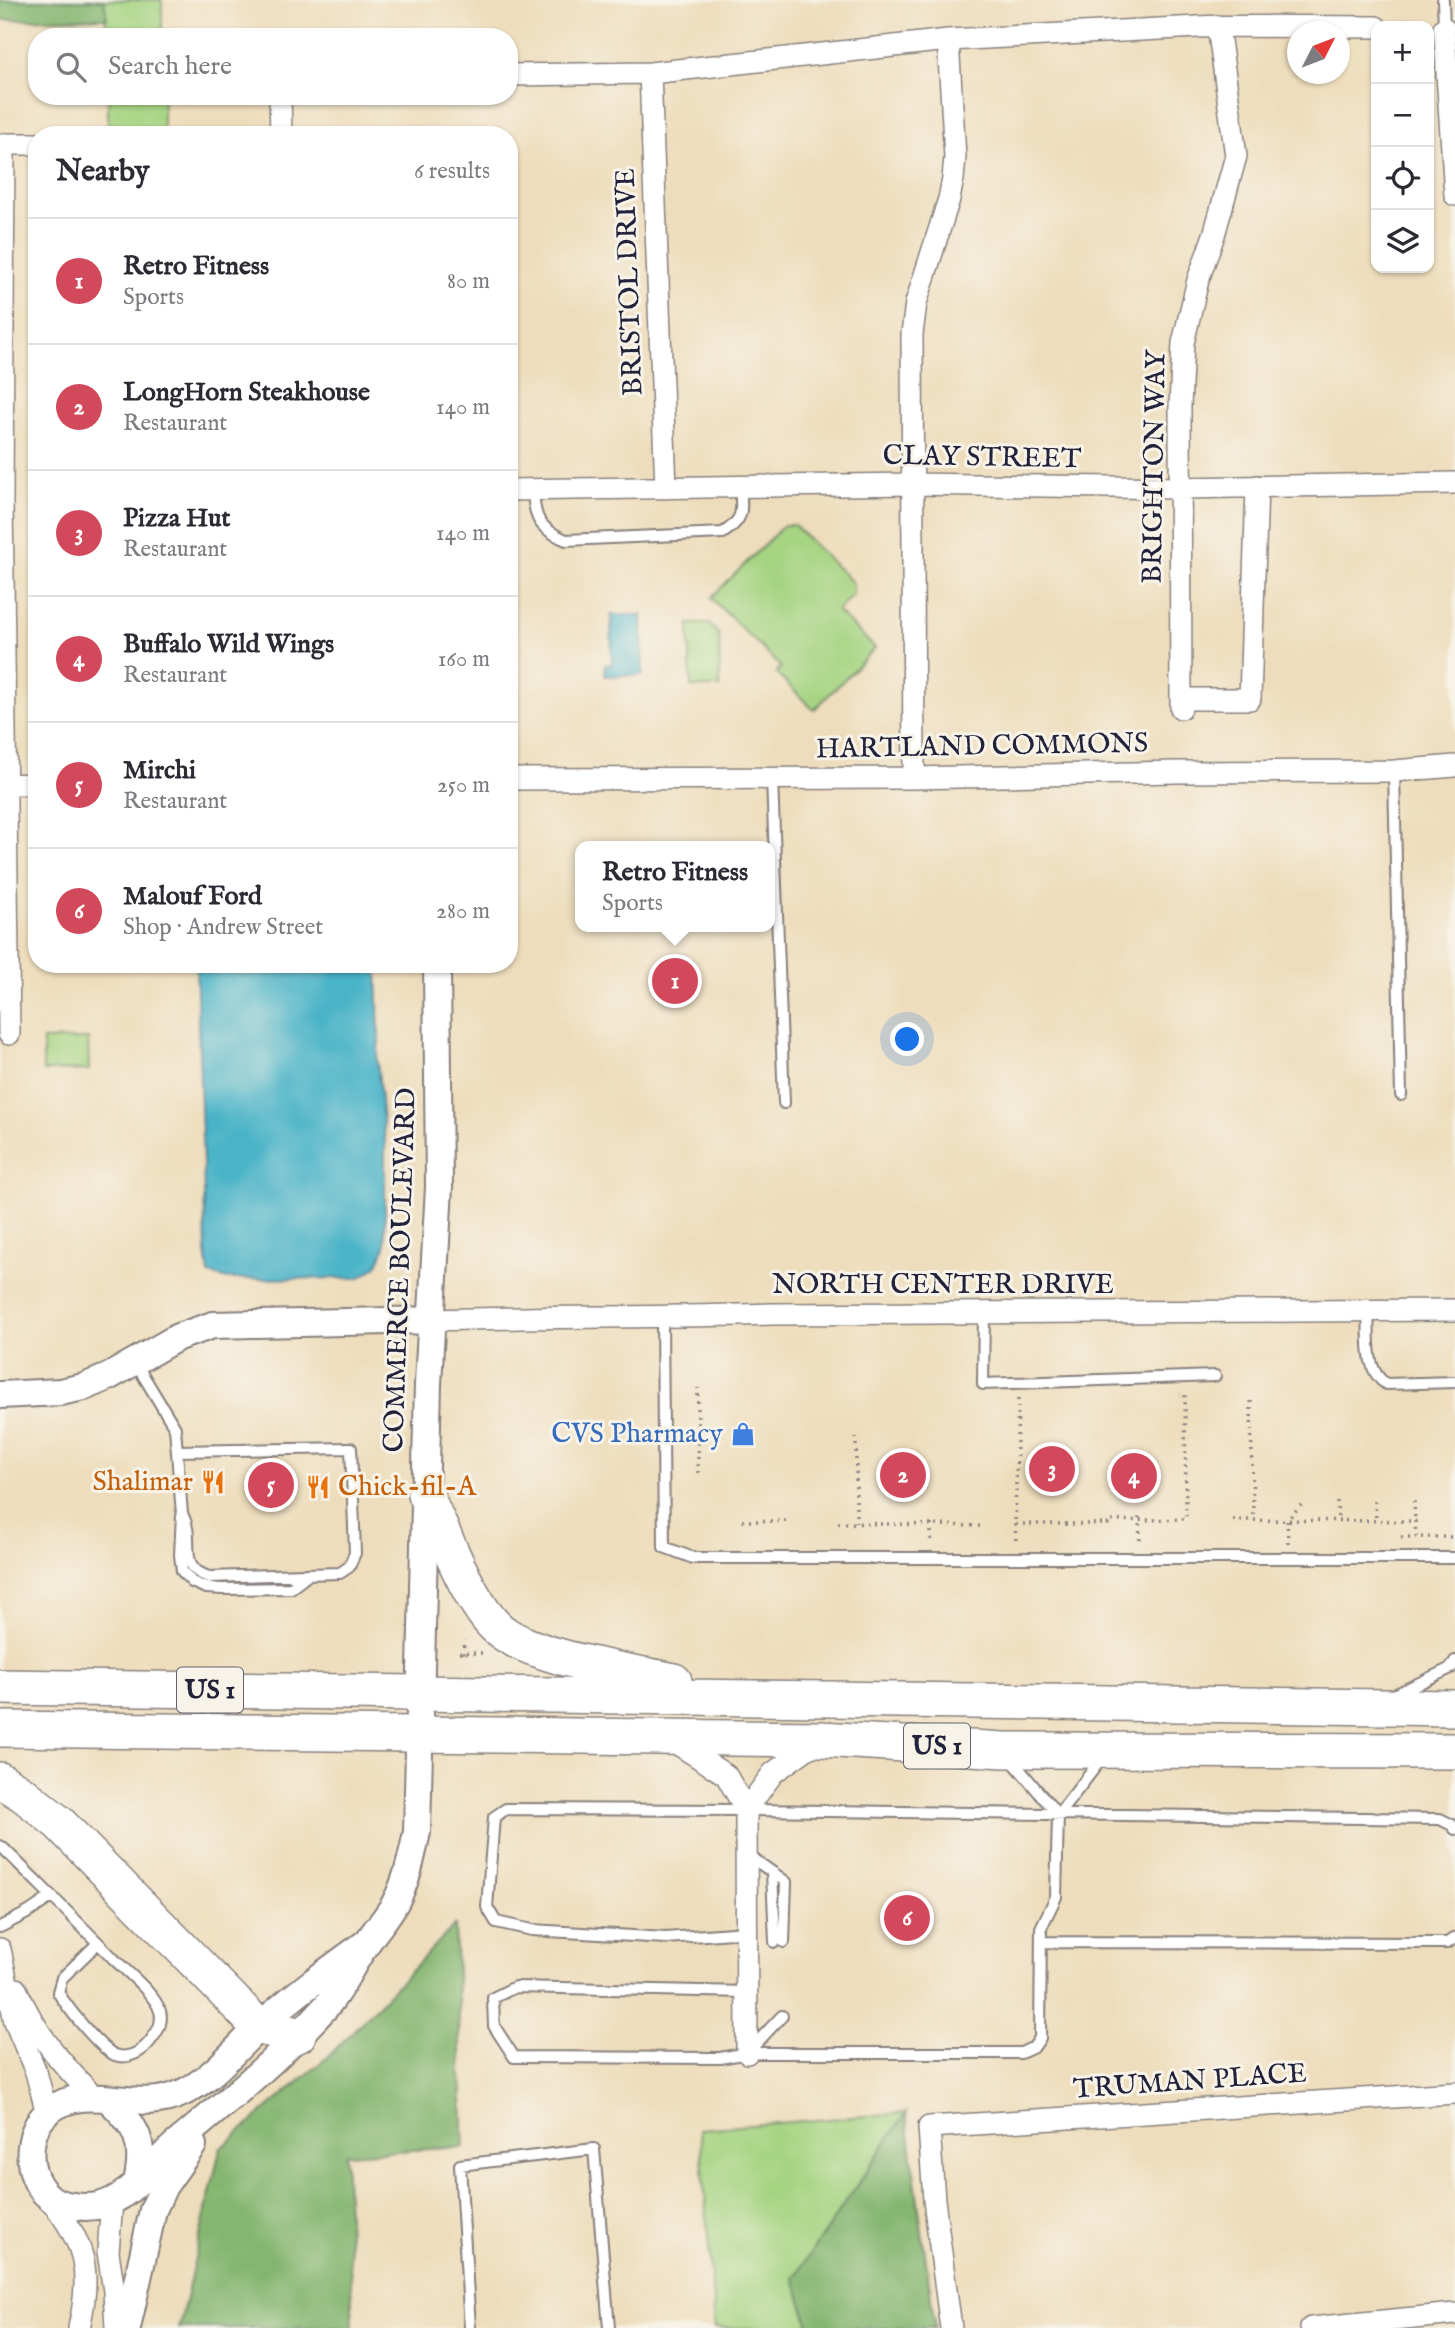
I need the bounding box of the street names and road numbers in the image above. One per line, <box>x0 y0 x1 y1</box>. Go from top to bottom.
street label: BRISTOL DRIVE <box>609 167 651 397</box>
street label: BRIGHTON WAY <box>1135 348 1175 584</box>
street label: CLAY STREET <box>882 439 1082 477</box>
street label: HARTLAND COMMONS <box>816 727 1148 767</box>
street label: COMMERCE BOULEVARD <box>377 1087 425 1453</box>
street label: NORTH CENTER DRIVE <box>772 1268 1114 1303</box>
road number: US 1 <box>177 1667 243 1712</box>
road number: US 1 <box>904 1723 970 1768</box>
street label: TRUMAN PLACE <box>1072 2056 1308 2108</box>

